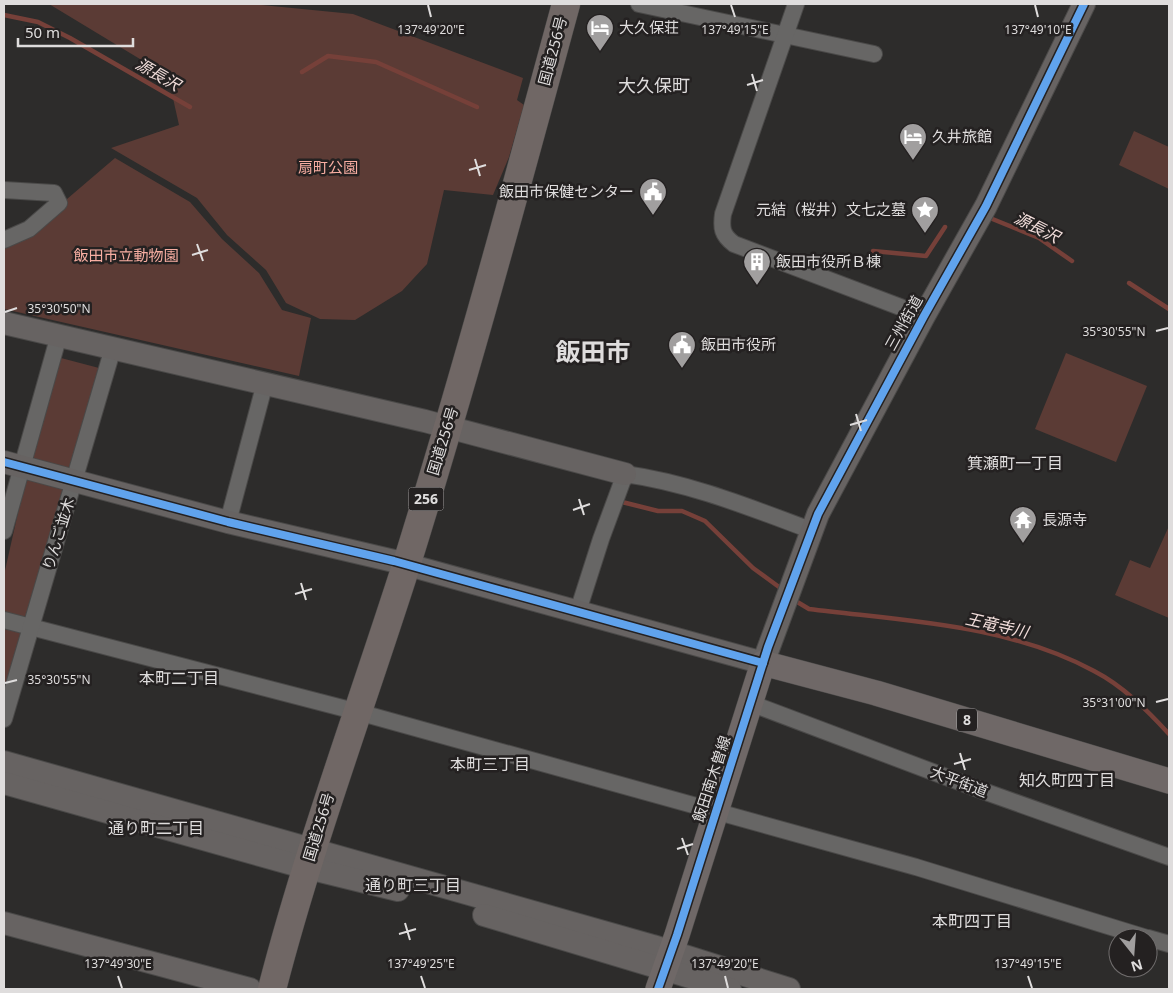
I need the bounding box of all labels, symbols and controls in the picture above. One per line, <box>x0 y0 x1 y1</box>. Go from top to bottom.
hotel icon: 大久保荘 <box>585 13 615 52</box>
street label: 国道256号 <box>533 14 571 87</box>
scale bar <box>18 15 132 47</box>
place label: 大久保荘 <box>619 17 679 37</box>
text: 137°49'20"E <box>397 21 465 38</box>
text: 137°49'15"E <box>701 21 769 38</box>
text: 137°49'10"E <box>1004 21 1072 38</box>
text: 50 m <box>25 22 60 42</box>
water label: 源長沢 <box>132 52 186 97</box>
district label: 大久保町 <box>618 73 690 97</box>
hotel icon: 久井旅館 <box>898 122 928 161</box>
place label: 久井旅館 <box>932 126 992 146</box>
park label: 扇町公園 <box>298 157 358 177</box>
public building icon: 飯田市保健センター <box>638 177 668 216</box>
place label: 飯田市保健センター <box>499 181 634 201</box>
place icon: 元結（桜井）文七之墓 <box>910 195 940 234</box>
place label: 元結（桜井）文七之墓 <box>756 199 906 219</box>
water label: 源長沢 <box>1011 206 1065 249</box>
park label: 飯田市立動物園 <box>73 245 179 265</box>
building icon: 飯田市役所Ｂ棟 <box>742 247 772 286</box>
place label: 飯田市役所Ｂ棟 <box>776 251 881 271</box>
street label: 三州街道 <box>880 291 926 354</box>
text: 35°30'50"N <box>27 300 91 317</box>
text: 35°30'55"N <box>1082 323 1146 340</box>
public building icon: 飯田市役所 <box>667 330 697 369</box>
district label: 飯田市 <box>555 334 631 368</box>
place label: 飯田市役所 <box>701 334 776 354</box>
street label: 国道256号 <box>422 404 462 477</box>
district label: 箕瀬町一丁目 <box>967 452 1063 474</box>
road number: 256 <box>408 488 444 510</box>
street label: りんご並木 <box>38 495 79 573</box>
temple icon: 長源寺 <box>1008 505 1038 544</box>
place label: 長源寺 <box>1042 509 1087 529</box>
water label: 王竜寺川 <box>963 607 1033 643</box>
district label: 本町二丁目 <box>139 667 219 689</box>
text: 35°30'55"N <box>27 671 91 688</box>
text: 35°31'00"N <box>1082 694 1146 711</box>
road number: 8 <box>957 708 977 732</box>
street label: 飯田南木曽線 <box>688 733 734 825</box>
district label: 本町三丁目 <box>450 753 530 775</box>
street label: 大平街道 <box>928 761 991 801</box>
district label: 知久町四丁目 <box>1019 769 1115 791</box>
street label: 国道256号 <box>298 790 338 863</box>
district label: 通り町二丁目 <box>108 817 204 839</box>
district label: 通り町三丁目 <box>365 874 461 896</box>
district label: 本町四丁目 <box>932 910 1012 932</box>
north arrow <box>1108 928 1158 978</box>
text: 137°49'30"E <box>84 955 152 972</box>
text: 137°49'25"E <box>387 955 455 972</box>
text: 137°49'20"E <box>691 955 759 972</box>
text: 137°49'15"E <box>994 955 1062 972</box>
text: N <box>1129 955 1145 977</box>

